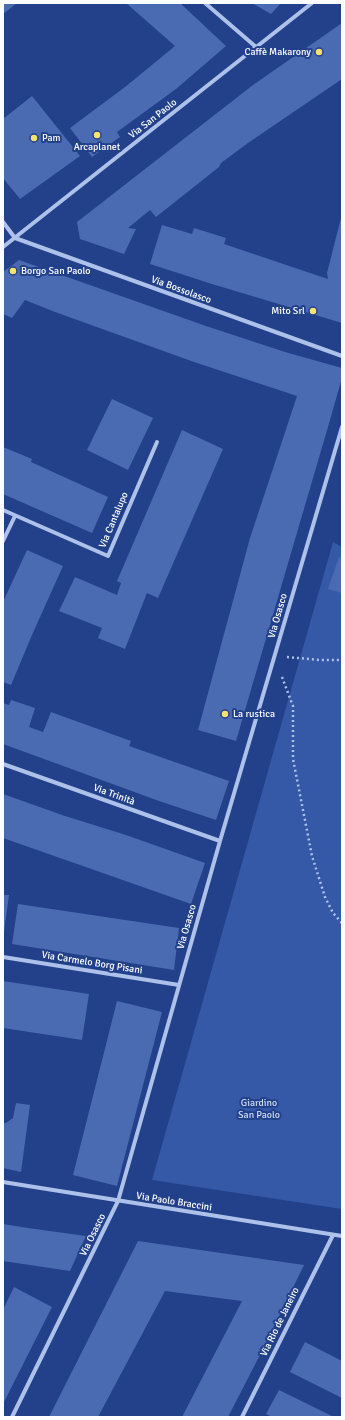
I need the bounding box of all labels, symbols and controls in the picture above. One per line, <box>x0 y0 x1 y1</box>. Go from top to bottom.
place label: Caffè Makarony <box>245 46 311 58</box>
marker: Caffè Makarony <box>314 47 324 57</box>
street label: Via San Paolo <box>127 97 179 141</box>
marker: Arcaplanet <box>92 130 102 140</box>
place label: Pam <box>42 132 60 144</box>
marker: Pam <box>29 133 39 143</box>
place label: Arcaplanet <box>74 141 120 153</box>
place label: Borgo San Paolo <box>21 265 91 277</box>
marker: Borgo San Paolo <box>8 266 18 276</box>
street label: Via Bossolasco <box>149 274 213 306</box>
place label: Mito Srl <box>271 305 305 317</box>
marker: Mito Srl <box>308 306 318 316</box>
street label: Via Cantalupo <box>97 490 131 550</box>
street label: Via Osasco <box>266 592 290 640</box>
place label: La rustica <box>233 708 275 720</box>
marker: La rustica <box>220 709 230 719</box>
street label: Via Trinità <box>92 782 136 808</box>
street label: Via Osasco <box>175 903 199 951</box>
street label: Via Carmelo Borg Pisani <box>41 949 143 977</box>
park label: Giardino San Paolo <box>238 1097 280 1120</box>
street label: Via Paolo Braccini <box>135 1190 213 1214</box>
street label: Via Osasco <box>78 1212 108 1258</box>
street label: Via Rio de Janeiro <box>258 1285 302 1359</box>

